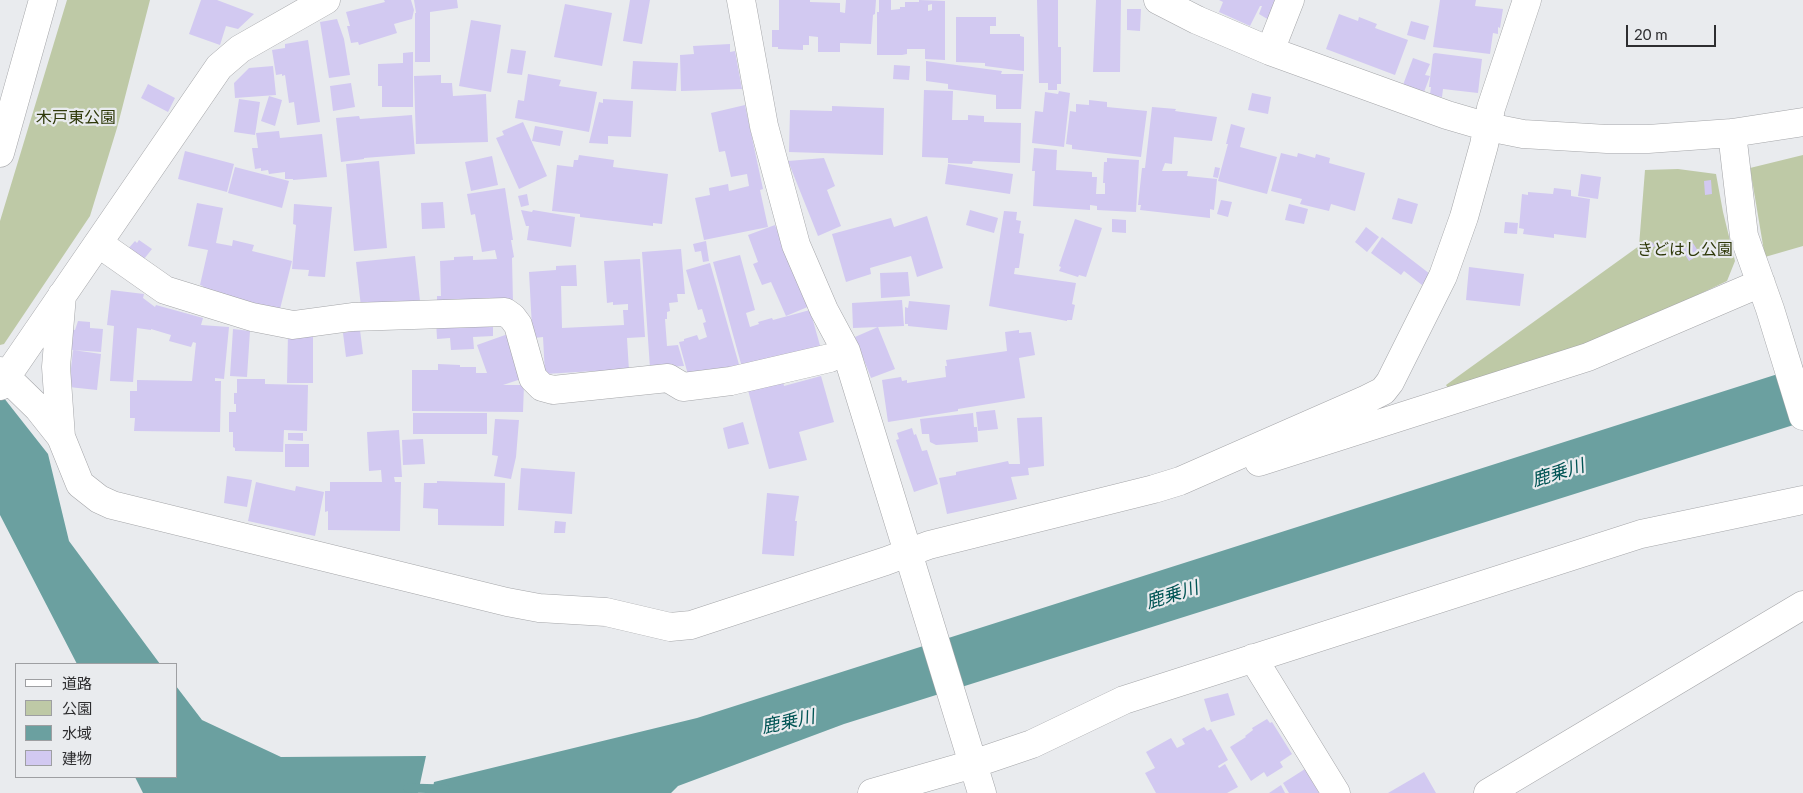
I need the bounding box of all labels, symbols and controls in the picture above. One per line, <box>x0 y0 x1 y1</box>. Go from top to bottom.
scale bar <box>1628 15 1718 47</box>
text: 20 m <box>1634 25 1668 43</box>
park label: 木戸東公園 <box>36 108 116 128</box>
park label: きどはし公園 <box>1637 240 1733 260</box>
water label: 鹿乗川 <box>1529 455 1587 491</box>
water label: 鹿乗川 <box>1143 577 1201 613</box>
legend <box>15 663 178 778</box>
text: 道路 <box>62 674 92 692</box>
text: 公園 <box>62 699 92 717</box>
water label: 鹿乗川 <box>759 706 817 738</box>
text: 水域 <box>62 724 92 742</box>
text: 建物 <box>62 749 92 767</box>

